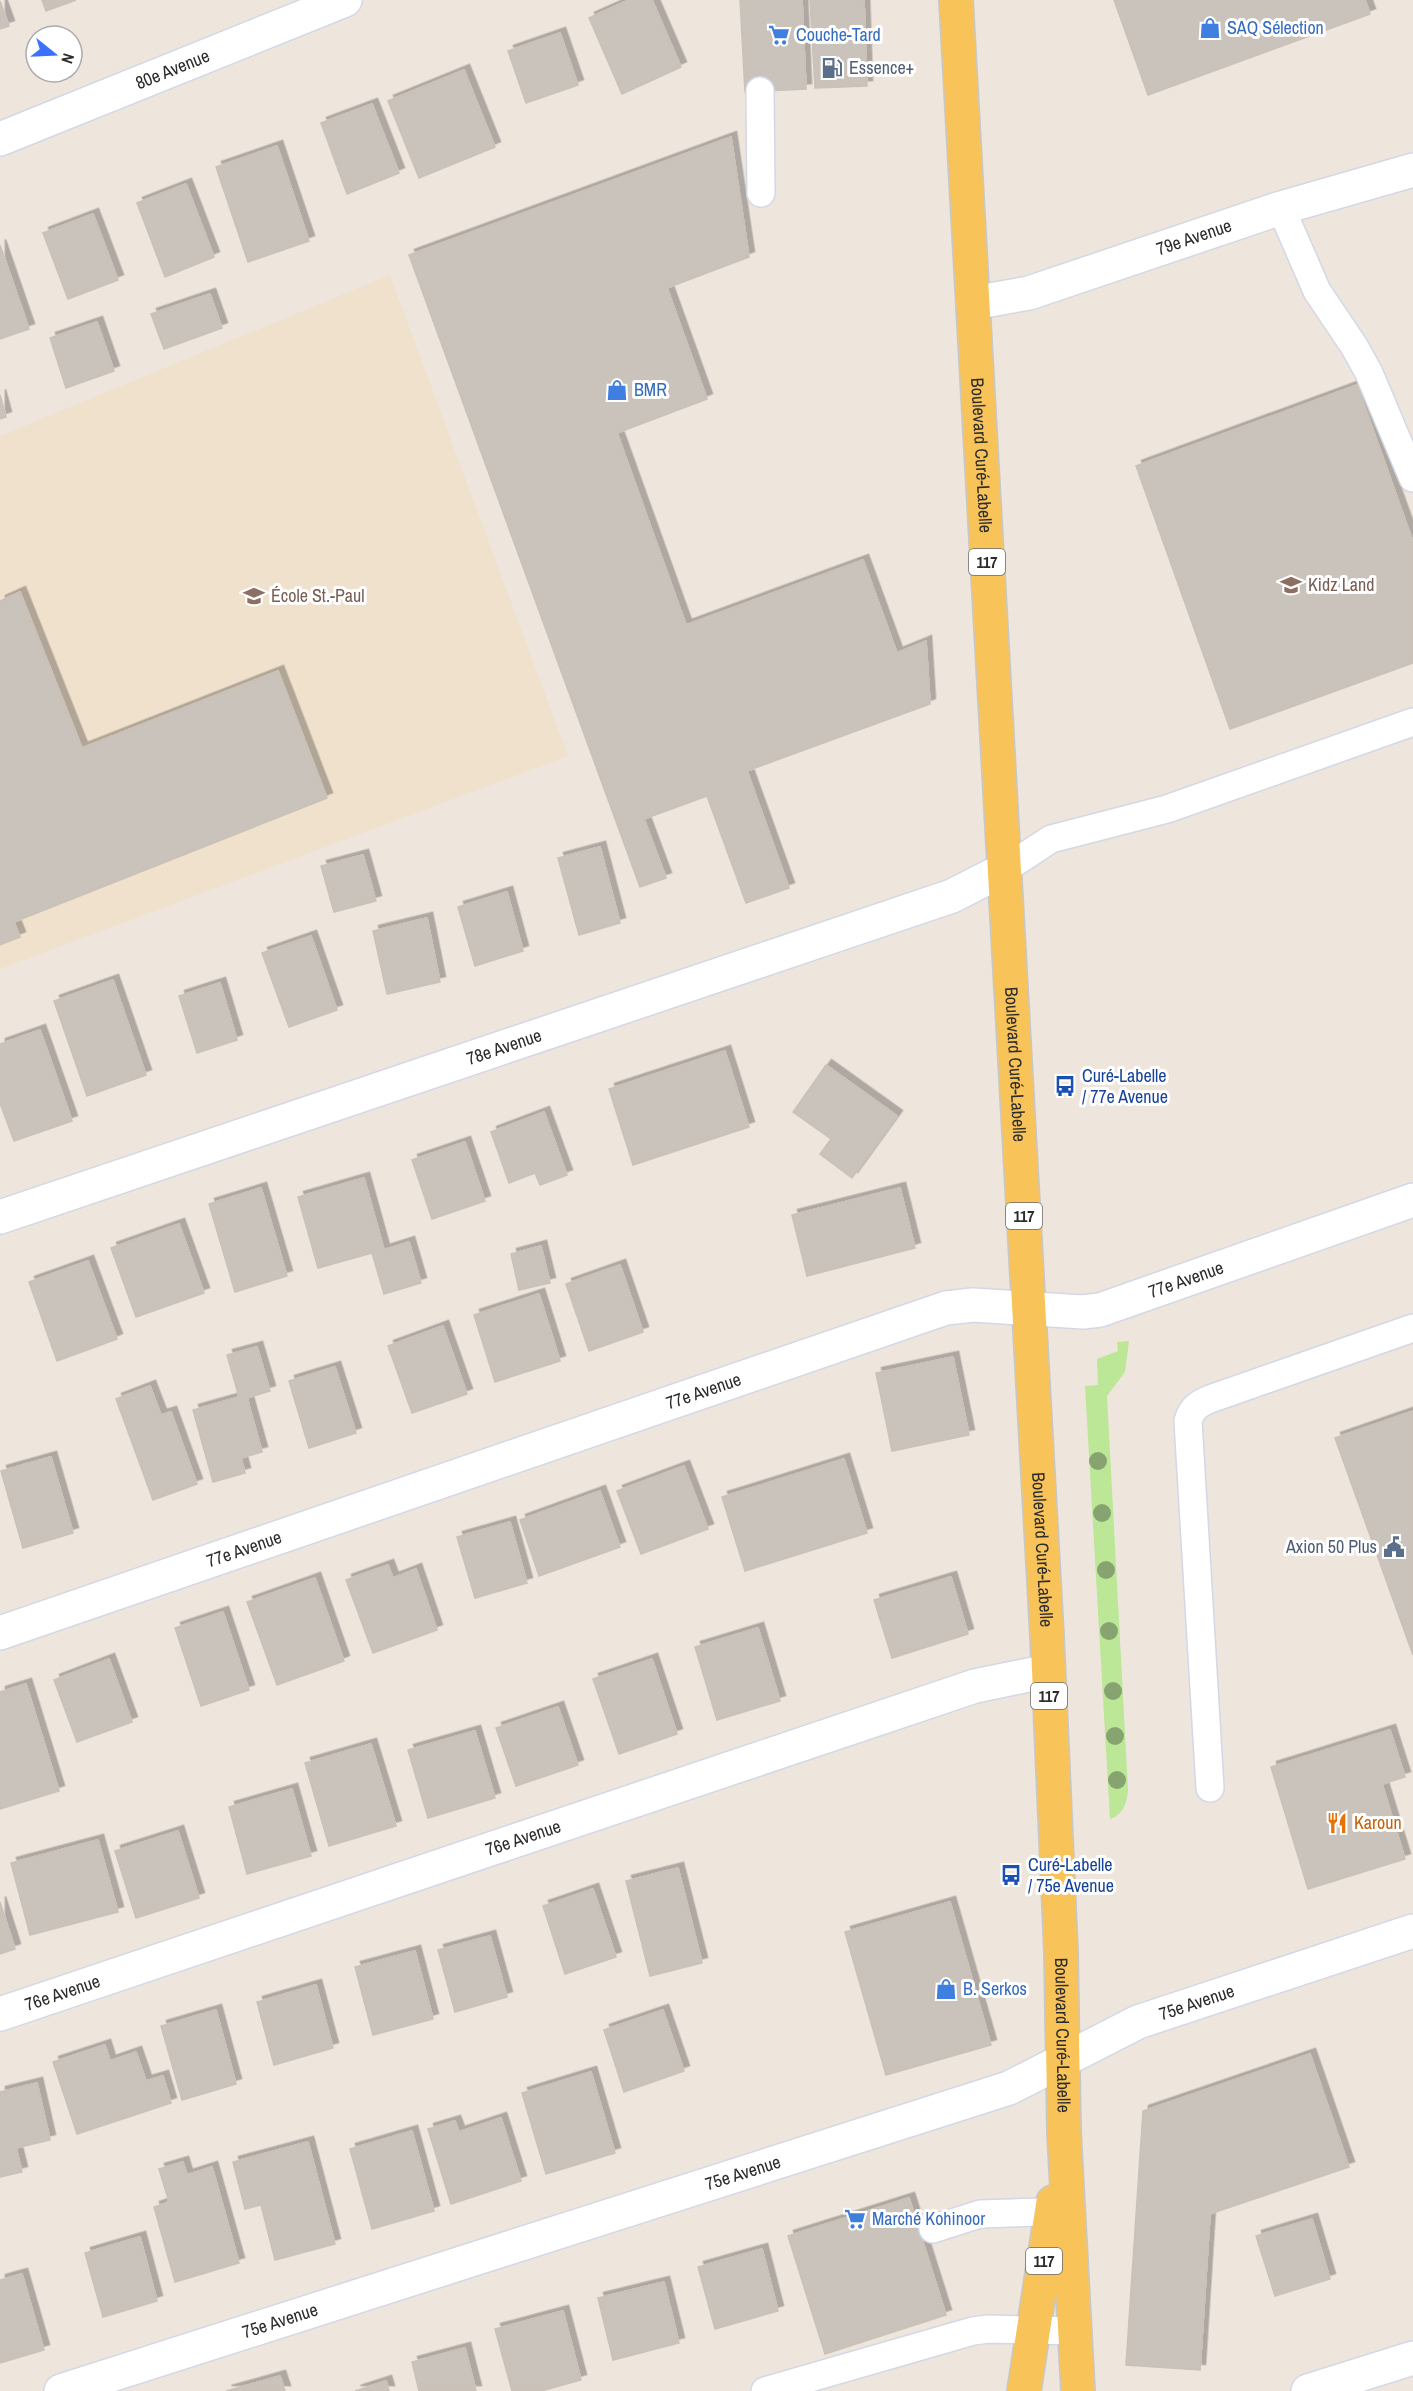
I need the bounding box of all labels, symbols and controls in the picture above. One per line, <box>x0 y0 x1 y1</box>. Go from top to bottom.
place label: SAQ Sélection <box>1227 15 1324 40</box>
shop icon: SAQ Sélection <box>1198 16 1222 40</box>
place label: Couche-Tard <box>796 22 881 47</box>
supermarket icon: Couche-Tard <box>767 23 791 47</box>
north arrow <box>24 24 84 84</box>
street label: 80e Avenue <box>132 43 213 95</box>
text: N <box>56 51 80 67</box>
place label: Essence+ <box>849 55 914 80</box>
fuel station icon: Essence+ <box>820 56 844 80</box>
street label: 79e Avenue <box>1153 213 1235 261</box>
place label: BMR <box>634 377 667 402</box>
street label: Boulevard Curé-Labelle <box>965 377 999 533</box>
shop icon: BMR <box>605 378 629 402</box>
road number: 117 <box>969 549 1005 575</box>
place label: Kidz Land <box>1308 572 1374 597</box>
school or university icon: Kidz Land <box>1279 573 1303 597</box>
place label: École St.-Paul <box>271 583 365 608</box>
school or university icon: École St.-Paul <box>242 584 266 608</box>
street label: Boulevard Curé-Labelle <box>999 986 1032 1143</box>
street label: 78e Avenue <box>463 1022 545 1071</box>
place label: Curé-Labelle / 77e Avenue <box>1082 1063 1168 1109</box>
bus stop icon: Curé-Labelle / 77e Avenue <box>1053 1074 1077 1098</box>
road number: 117 <box>1006 1203 1042 1229</box>
street label: 77e Avenue <box>1145 1255 1227 1304</box>
street label: 77e Avenue <box>663 1366 744 1415</box>
street label: Boulevard Curé-Labelle <box>1026 1471 1059 1628</box>
street label: 77e Avenue <box>203 1524 285 1573</box>
place label: Axion 50 Plus <box>1285 1534 1377 1559</box>
public building icon: Axion 50 Plus <box>1382 1535 1406 1559</box>
road number: 117 <box>1031 1683 1067 1709</box>
place label: Karoun <box>1354 1810 1402 1835</box>
restaurant icon: Karoun <box>1325 1811 1349 1835</box>
street label: 76e Avenue <box>482 1813 564 1862</box>
place label: Curé-Labelle / 75e Avenue <box>1028 1852 1114 1898</box>
bus stop icon: Curé-Labelle / 75e Avenue <box>999 1863 1023 1887</box>
street label: Boulevard Curé-Labelle <box>1049 1957 1077 2113</box>
street label: 76e Avenue <box>22 1968 103 2017</box>
place label: B. Serkos <box>963 1976 1027 2001</box>
shop icon: B. Serkos <box>934 1977 958 2001</box>
street label: 75e Avenue <box>1156 1978 1237 2026</box>
street label: 75e Avenue <box>702 2149 784 2196</box>
place label: Marché Kohinoor <box>872 2206 985 2231</box>
supermarket icon: Marché Kohinoor <box>843 2207 867 2231</box>
road number: 117 <box>1026 2248 1062 2274</box>
street label: 75e Avenue <box>239 2297 321 2344</box>

